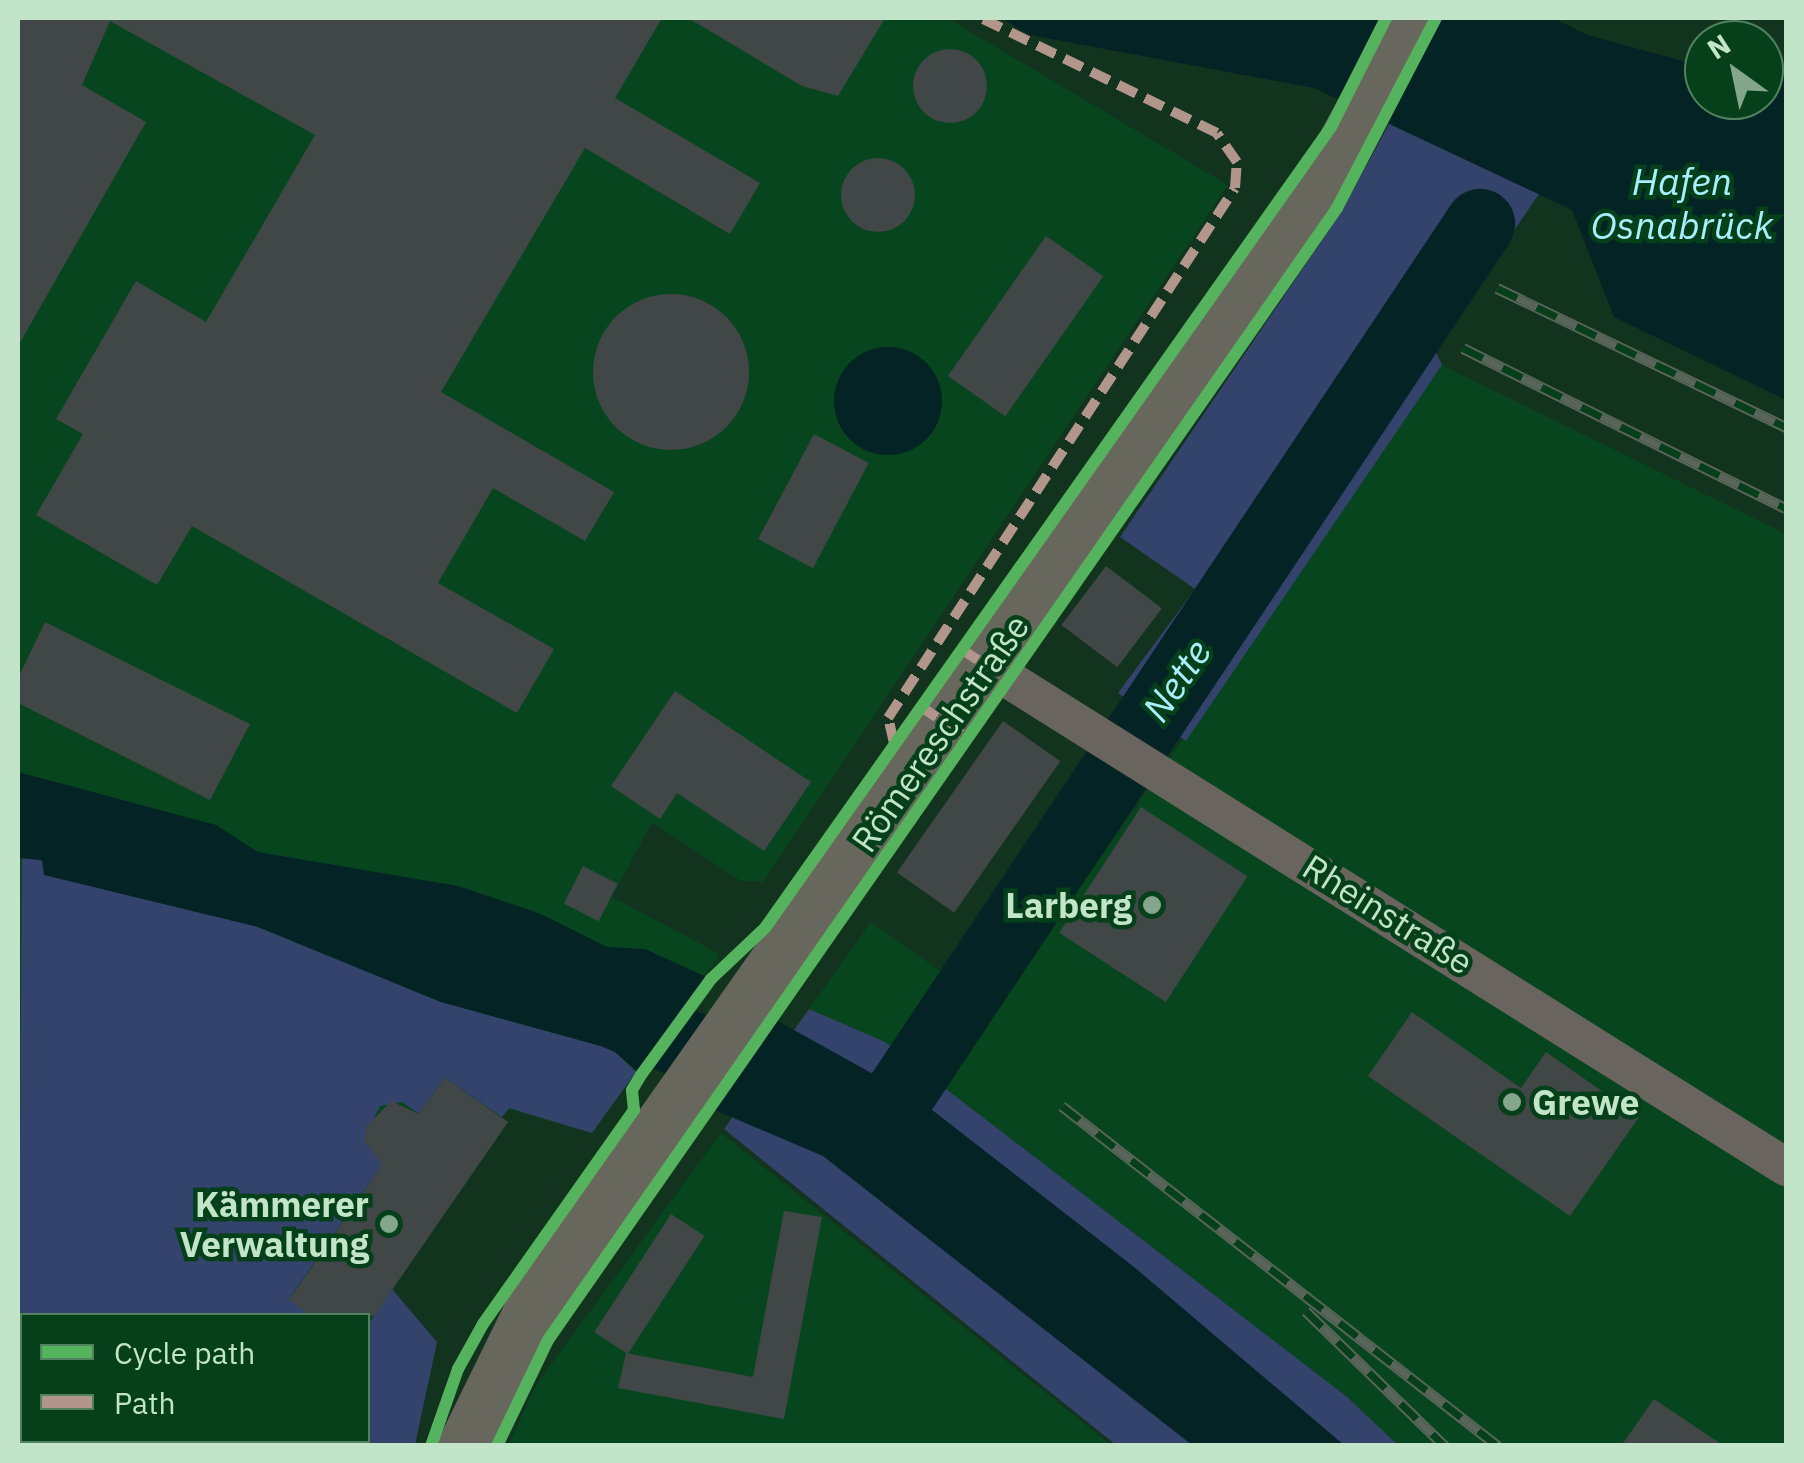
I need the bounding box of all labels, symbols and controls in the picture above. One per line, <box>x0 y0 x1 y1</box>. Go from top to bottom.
north arrow <box>1684 20 1784 120</box>
text: N <box>1700 25 1737 67</box>
water label: Hafen Osnabrück <box>1591 158 1773 248</box>
street label: Römereschstraße <box>843 606 1037 860</box>
water label: Nette <box>1132 630 1220 730</box>
street label: Rheinstraße <box>1295 845 1481 983</box>
place label: Larberg <box>1005 884 1132 926</box>
marker: Larberg <box>1141 894 1163 916</box>
place label: Grewe <box>1532 1081 1639 1123</box>
marker: Grewe <box>1501 1091 1523 1113</box>
place label: Kämmerer Verwaltung <box>180 1183 369 1265</box>
marker: Kämmerer Verwaltung <box>378 1213 400 1235</box>
legend <box>20 1313 370 1443</box>
text: Cycle path <box>114 1333 255 1372</box>
text: Path <box>114 1383 175 1422</box>

